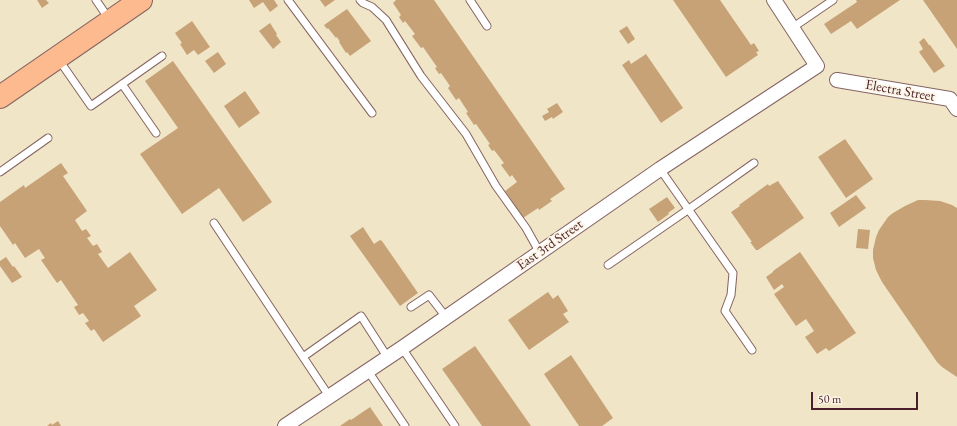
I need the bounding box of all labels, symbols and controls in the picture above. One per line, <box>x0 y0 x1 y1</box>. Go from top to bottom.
street label: Electra Street <box>864 77 936 105</box>
street label: East 3rd Street <box>514 216 586 274</box>
scale bar <box>813 384 920 410</box>
text: 50 m <box>818 391 841 407</box>

